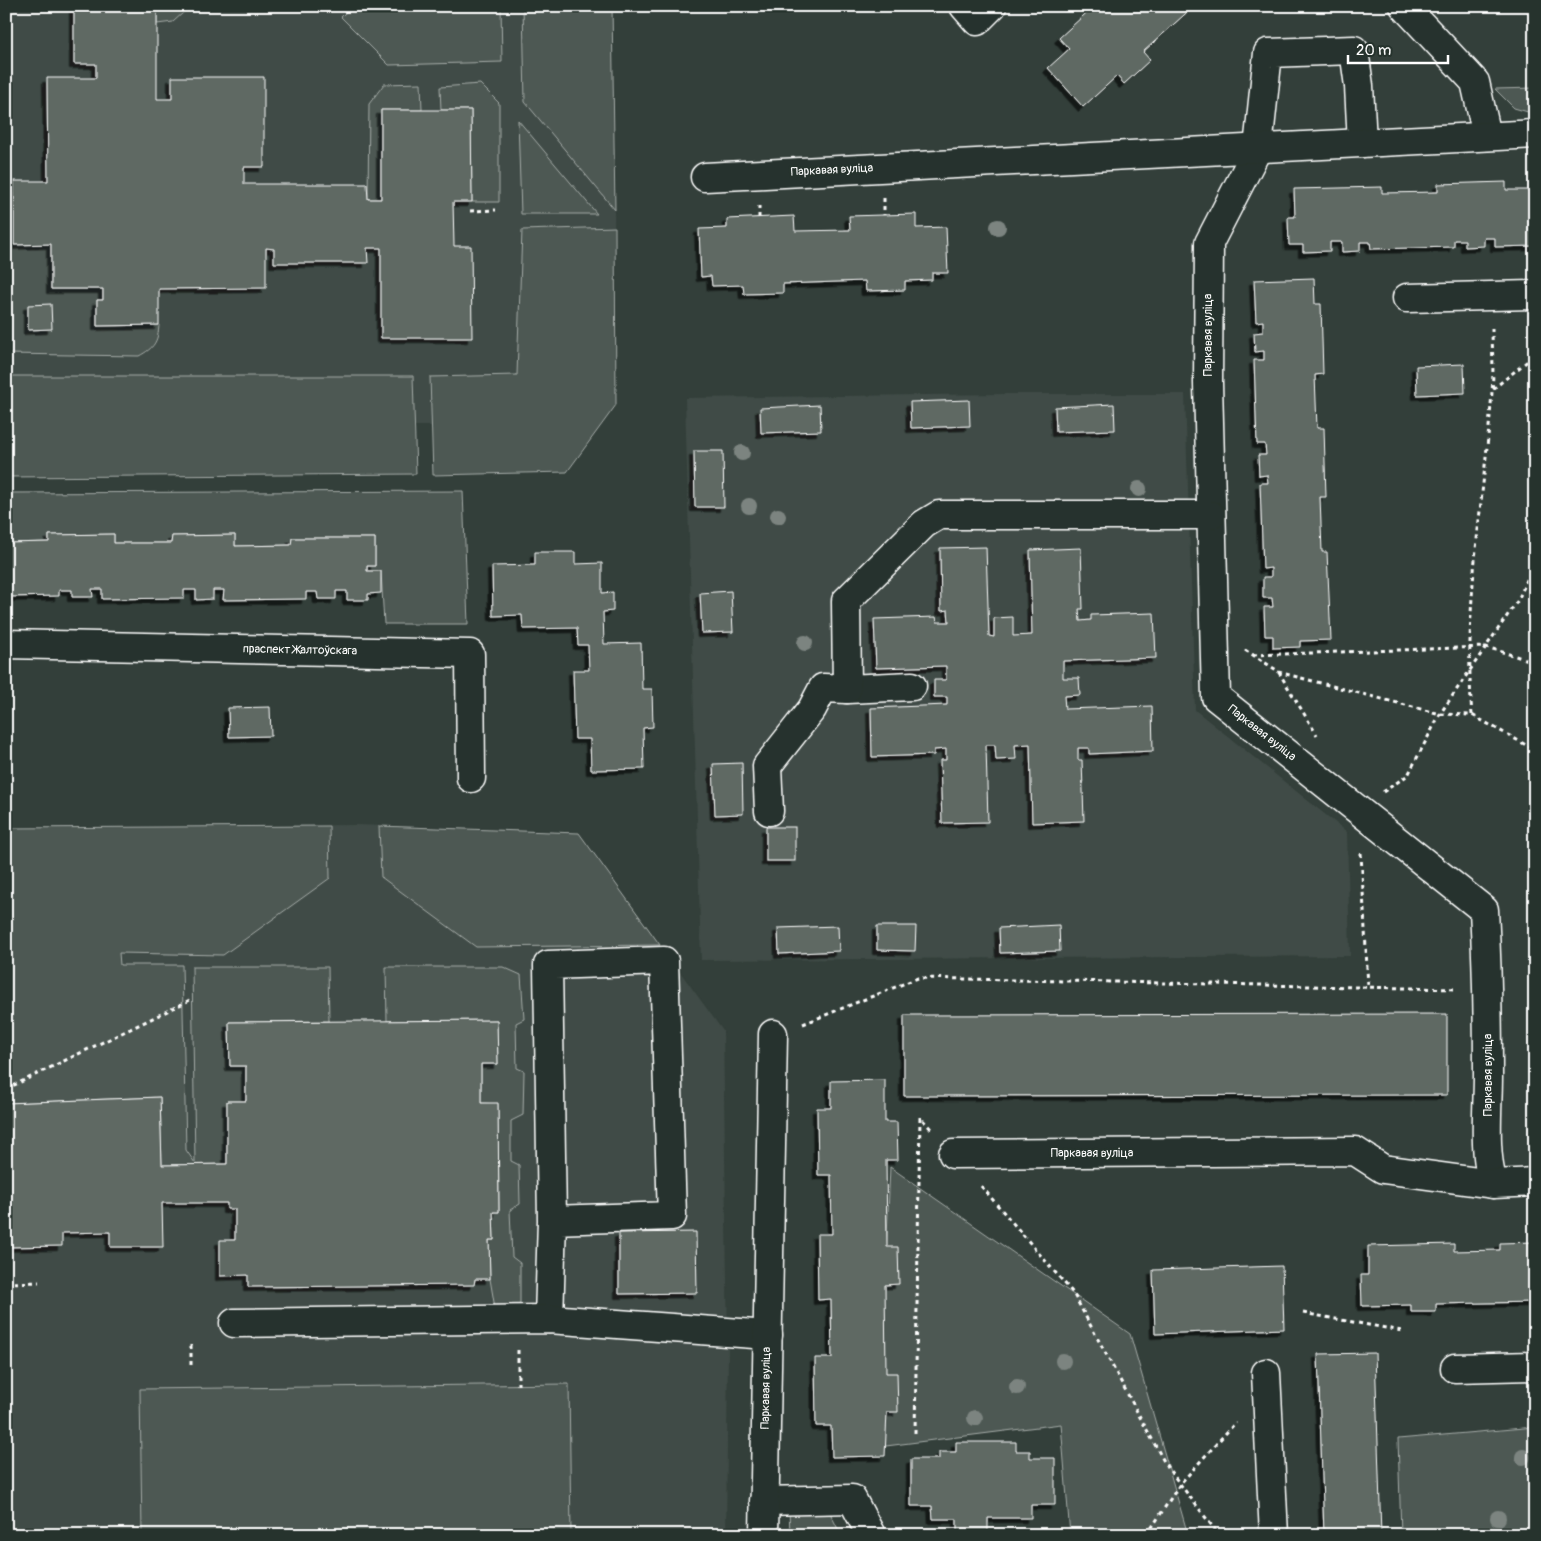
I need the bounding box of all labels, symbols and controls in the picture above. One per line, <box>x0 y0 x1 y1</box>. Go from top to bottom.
scale bar <box>1348 32 1448 64</box>
text: 20 m <box>1356 41 1391 60</box>
street label: Паркавая вуліца <box>790 160 874 180</box>
street label: Паркавая вуліца <box>1201 293 1216 376</box>
street label: праспект Жалтоўскага <box>243 642 358 659</box>
street label: Паркавая вуліца <box>1225 702 1299 765</box>
street label: Паркавая вуліца <box>1481 1033 1496 1116</box>
street label: Паркавая вуліца <box>1051 1146 1134 1161</box>
street label: Паркавая вуліца <box>758 1346 774 1429</box>

